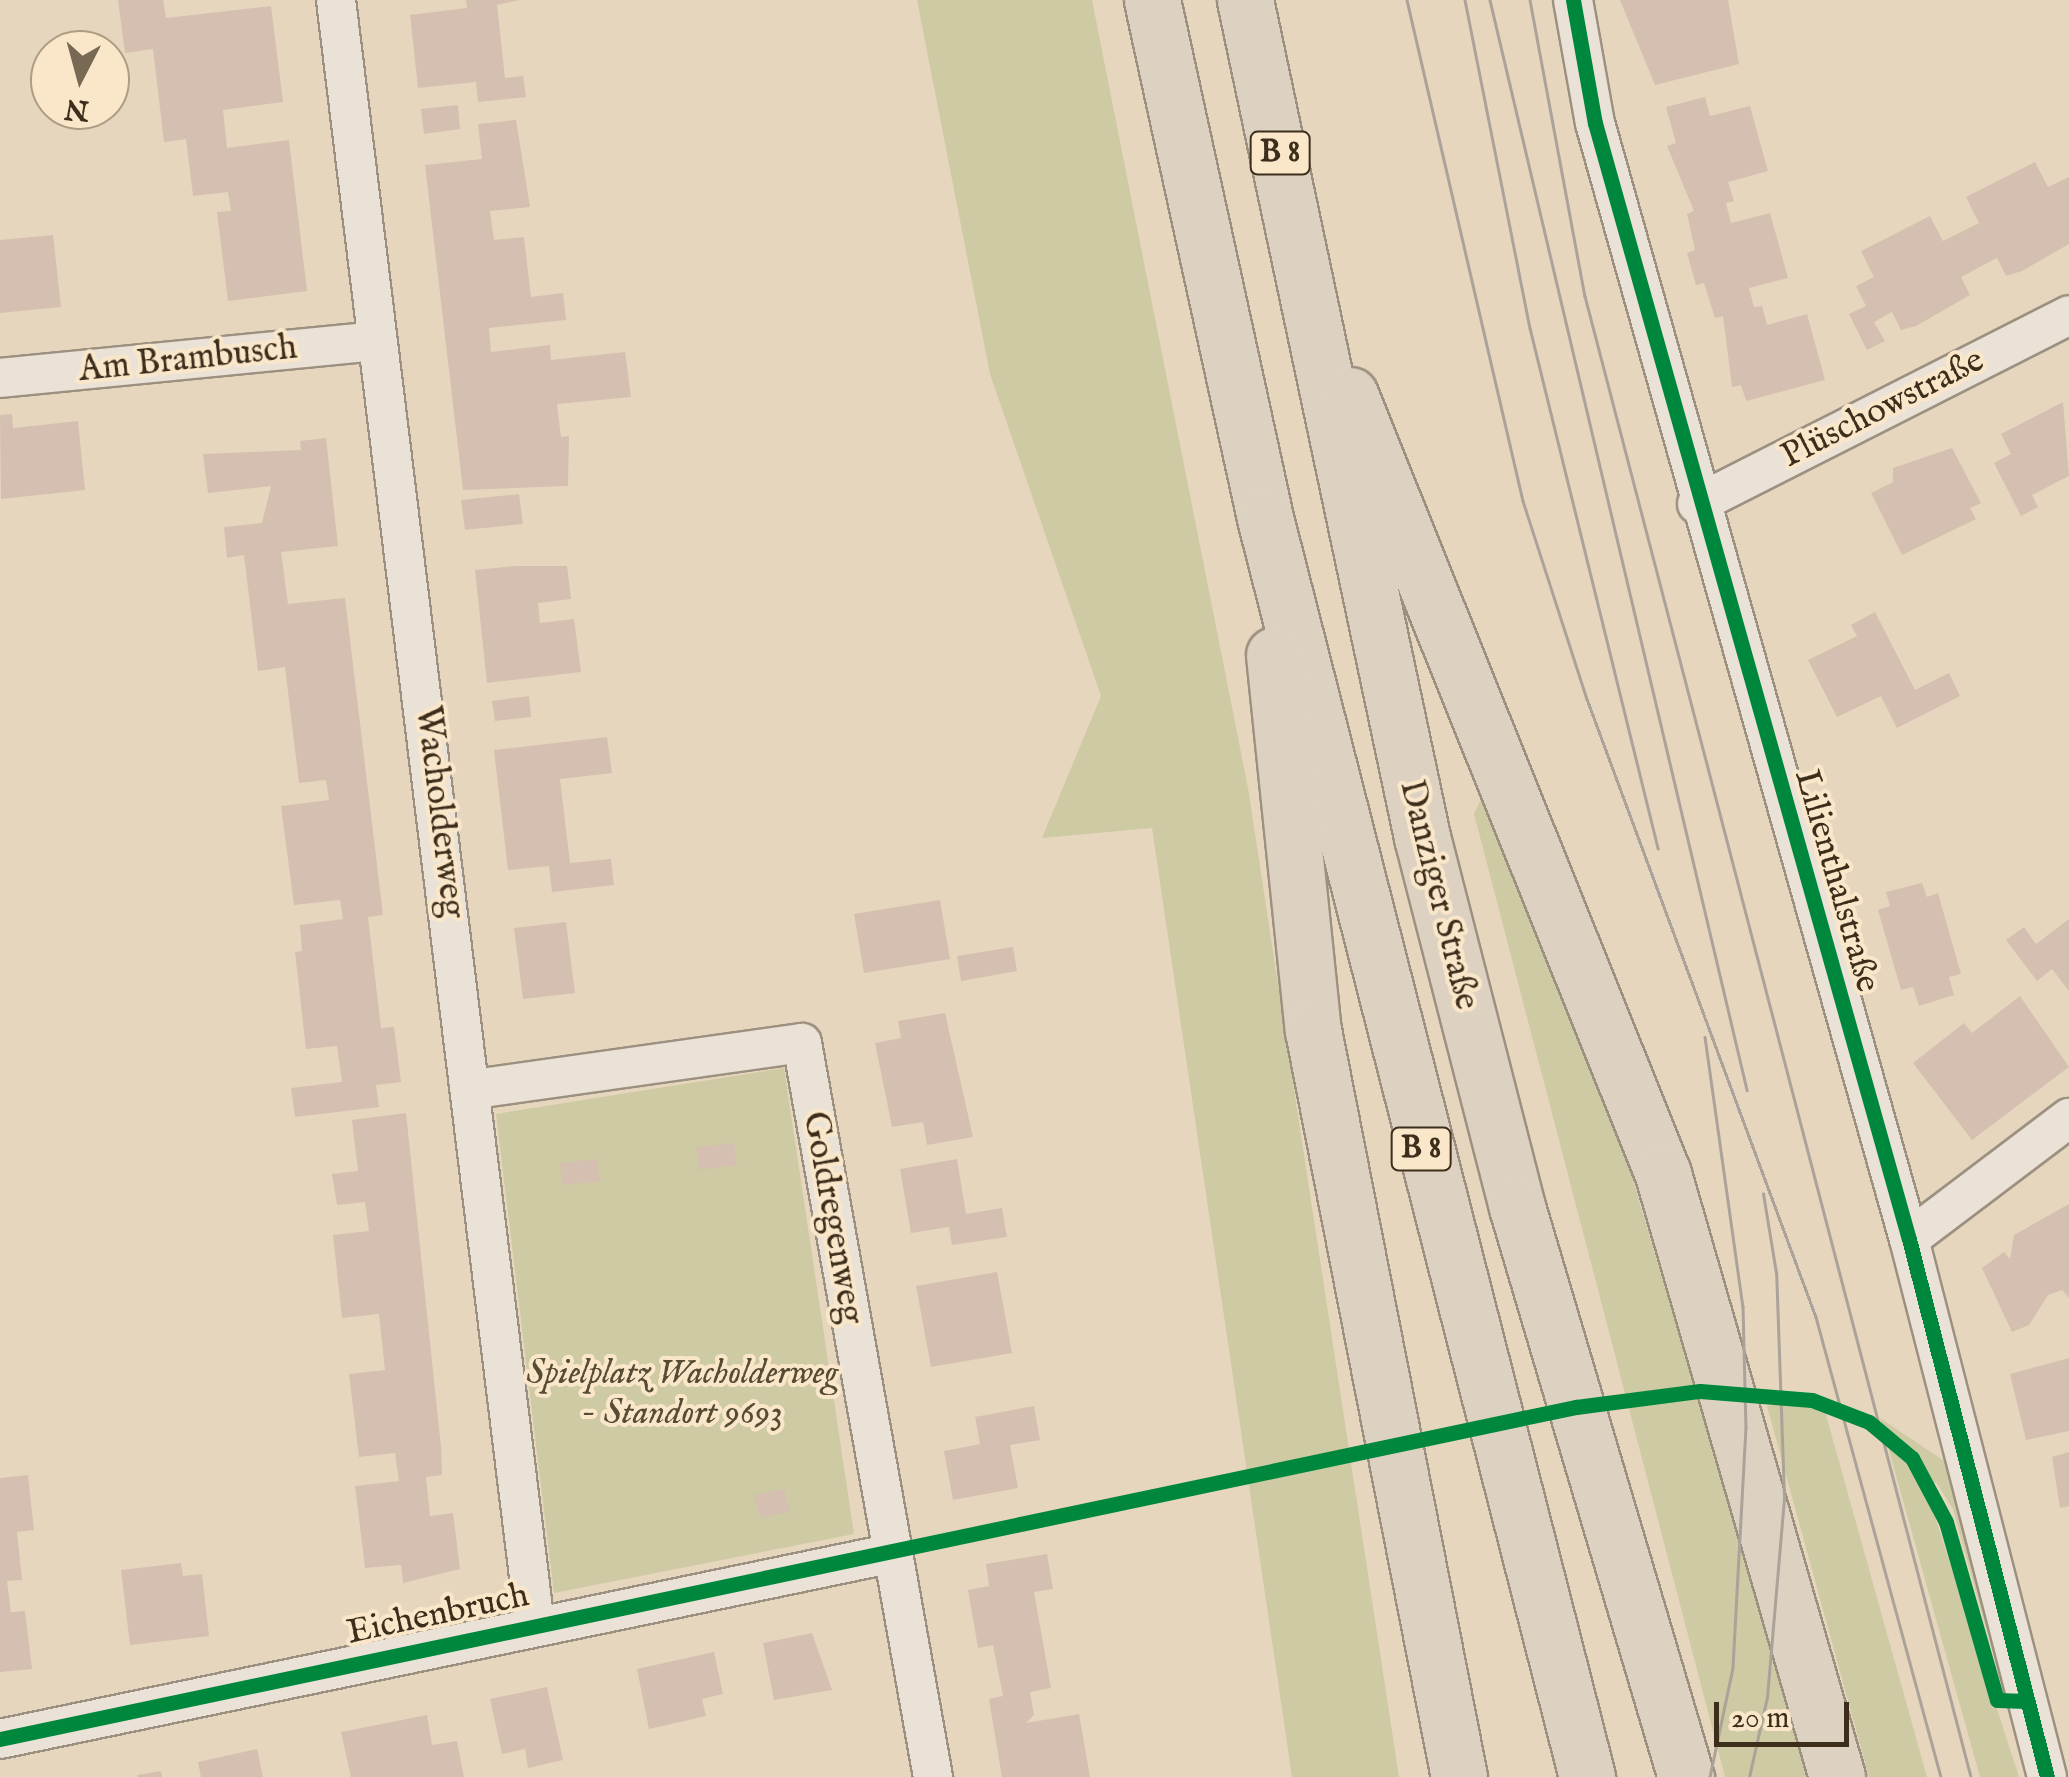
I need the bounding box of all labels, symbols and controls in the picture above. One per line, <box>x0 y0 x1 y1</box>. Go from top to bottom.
north arrow <box>30 30 130 130</box>
text: N <box>63 90 91 127</box>
road number: B 8 <box>1248 126 1312 180</box>
street label: Am Brambusch <box>77 328 299 392</box>
street label: Plüschowstraße <box>1775 340 1991 478</box>
street label: Wacholderweg <box>405 703 473 921</box>
street label: Lilienthalstraße <box>1784 765 1888 997</box>
street label: Danziger Straße <box>1389 776 1487 1014</box>
street label: Goldregenweg <box>793 1109 871 1327</box>
road number: B 8 <box>1388 1122 1454 1176</box>
park label: Spielplatz Wacholderweg - Standort 9693 <box>526 1353 838 1435</box>
street label: Eichenbruch <box>343 1575 533 1655</box>
scale bar <box>1719 1682 1854 1744</box>
text: 20 m <box>1731 1700 1790 1738</box>

